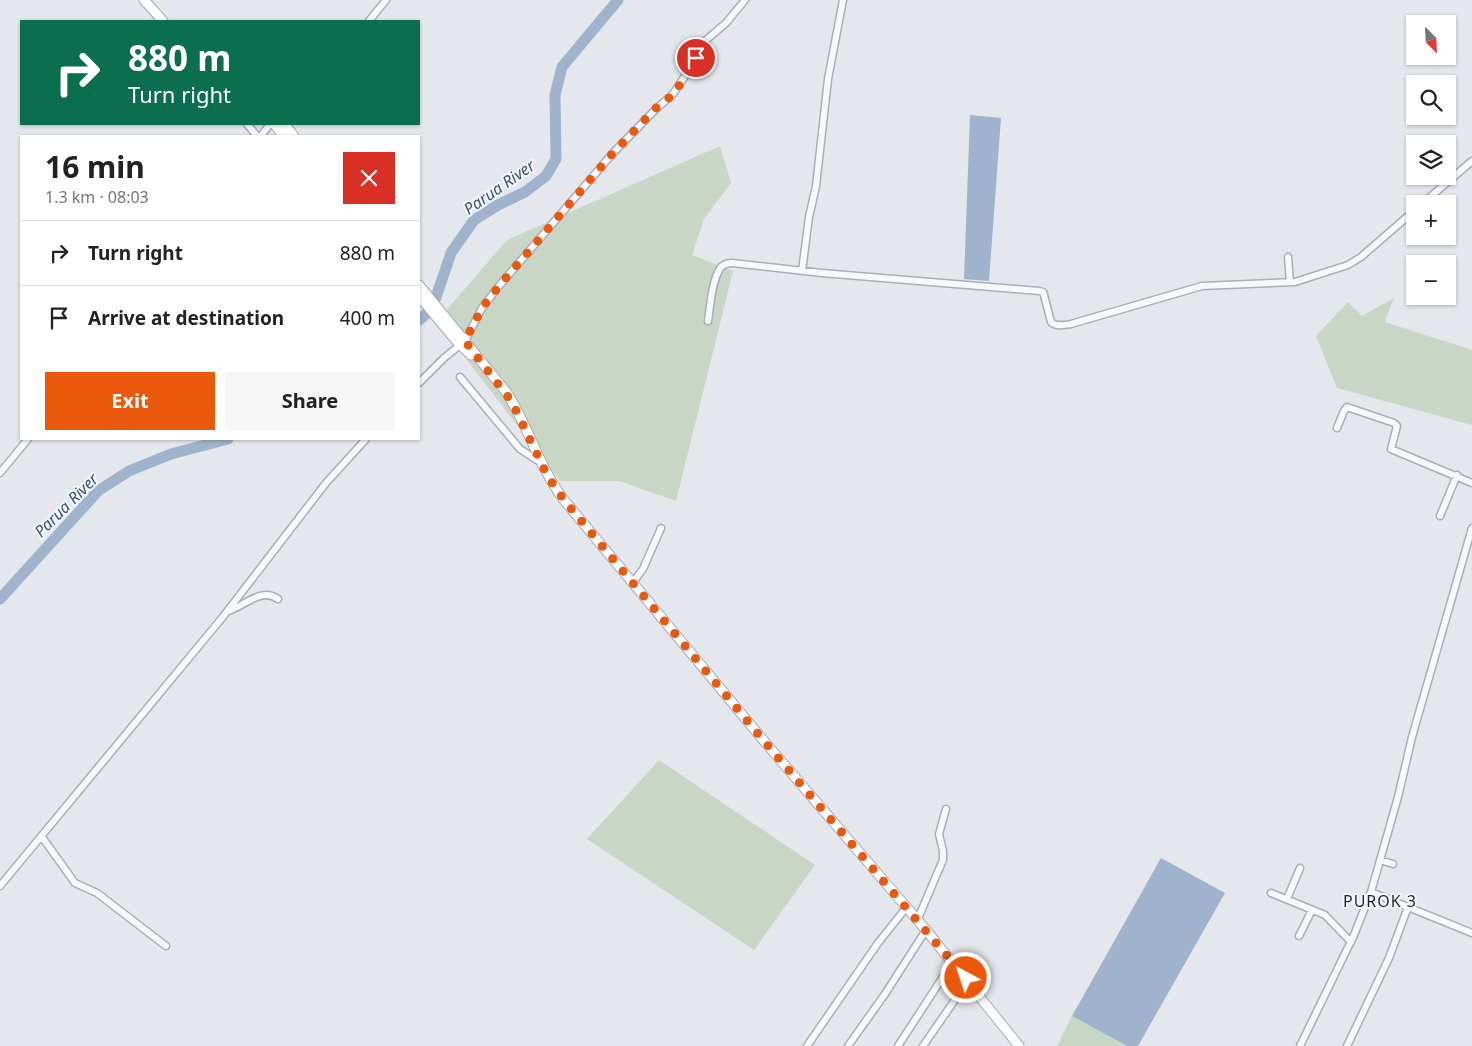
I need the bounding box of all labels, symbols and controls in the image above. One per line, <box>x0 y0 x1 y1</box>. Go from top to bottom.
north arrow <box>1406 15 1456 65</box>
map controls <box>1406 15 1456 305</box>
text: 880 m <box>128 34 231 81</box>
pin <box>675 37 717 79</box>
icon: right <box>45 40 110 105</box>
icon: arrive <box>682 44 710 72</box>
button: search <box>1406 75 1456 125</box>
text: Turn right <box>128 79 231 109</box>
button: layers <box>1406 135 1456 185</box>
text: 16 min <box>45 146 145 187</box>
button: close <box>343 152 395 204</box>
water label: Parua River <box>459 154 539 220</box>
text: 1.3 km · 08:03 <box>45 186 149 208</box>
button: + <box>1406 195 1456 245</box>
icon: right <box>45 239 73 267</box>
text: Turn right <box>88 240 183 266</box>
text: 880 m <box>340 240 395 266</box>
button: − <box>1406 255 1456 305</box>
icon: arrive <box>45 304 73 332</box>
text: Arrive at destination <box>88 305 284 331</box>
text: 400 m <box>340 305 395 331</box>
button: Exit <box>45 372 215 430</box>
button: Share <box>225 372 395 430</box>
water label: Parua River <box>29 468 103 542</box>
district label: PUROK 3 <box>1343 890 1417 912</box>
position arrow <box>939 951 991 1003</box>

